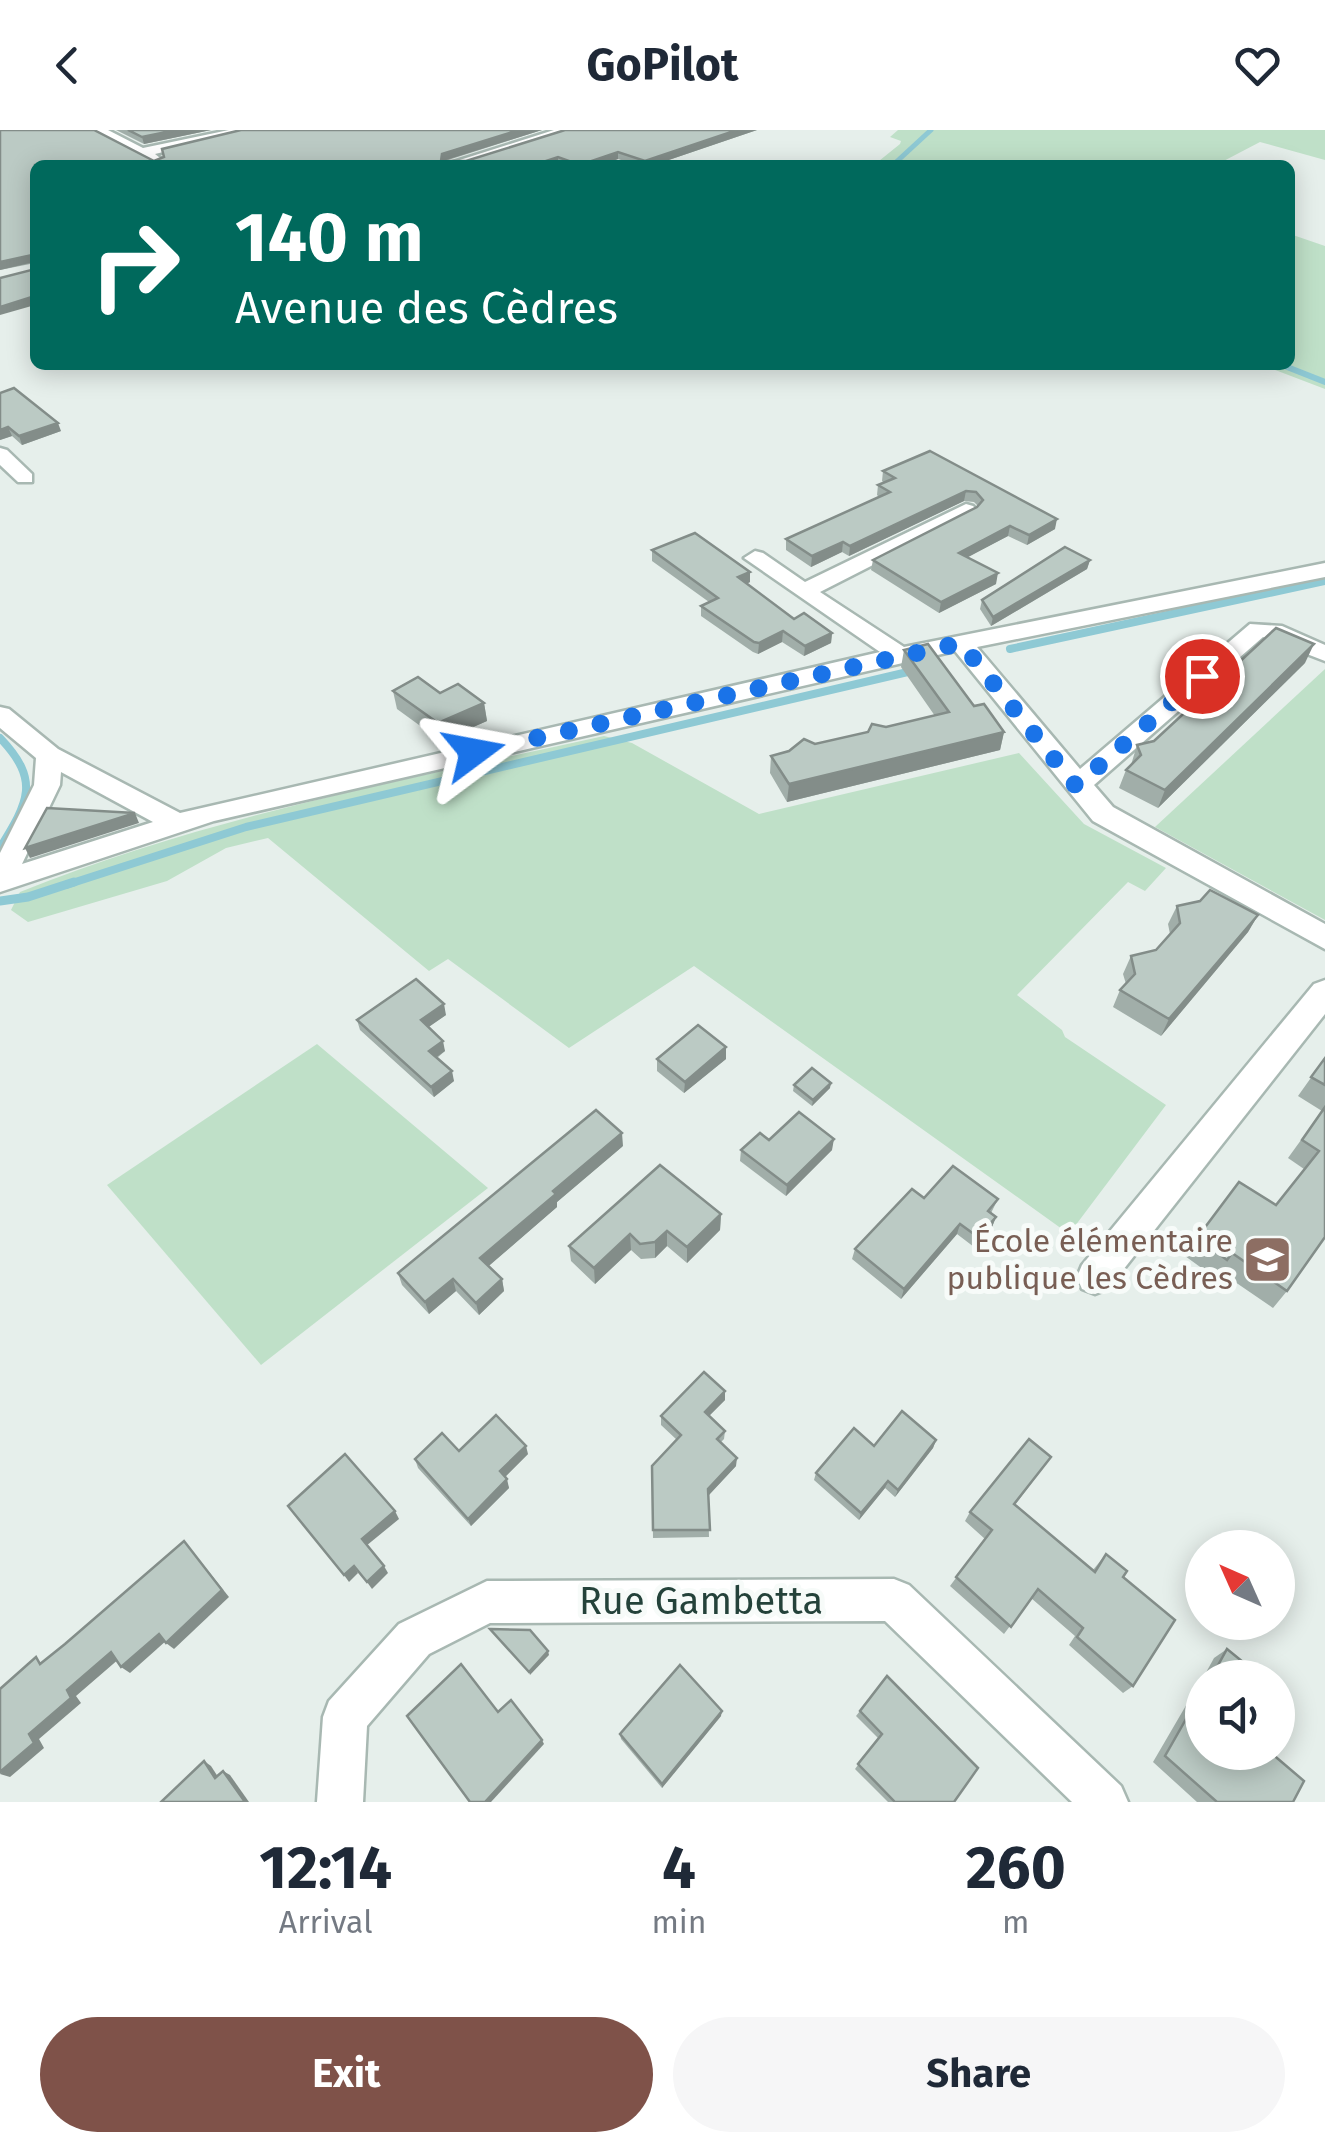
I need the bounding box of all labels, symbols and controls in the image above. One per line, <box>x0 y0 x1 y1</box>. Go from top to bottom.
icon: back <box>40 38 95 93</box>
text: GoPilot <box>587 38 738 92</box>
icon: heart <box>1230 38 1285 93</box>
text: 140 m <box>235 196 424 280</box>
icon: right <box>70 200 200 330</box>
text: Avenue des Cèdres <box>235 281 618 335</box>
pin <box>1160 634 1245 719</box>
icon: arrive <box>1175 649 1230 704</box>
position arrow <box>422 700 526 804</box>
place label: École élémentaire publique les Cèdres <box>947 1222 1233 1297</box>
school or university icon: École élémentaire publique les Cèdres <box>1242 1233 1294 1285</box>
north arrow <box>1185 1530 1295 1640</box>
map controls <box>1185 1530 1295 1770</box>
street label: Rue Gambetta <box>579 1578 823 1624</box>
button: sound <box>1185 1660 1295 1770</box>
text: 12:14 <box>259 1832 392 1904</box>
text: 4 <box>662 1832 696 1904</box>
text: 260 <box>966 1832 1066 1904</box>
text: Arrival <box>279 1903 373 1941</box>
text: min <box>651 1903 707 1941</box>
text: m <box>1002 1903 1029 1941</box>
button: Exit <box>40 2017 653 2132</box>
button: Share <box>673 2017 1285 2132</box>

